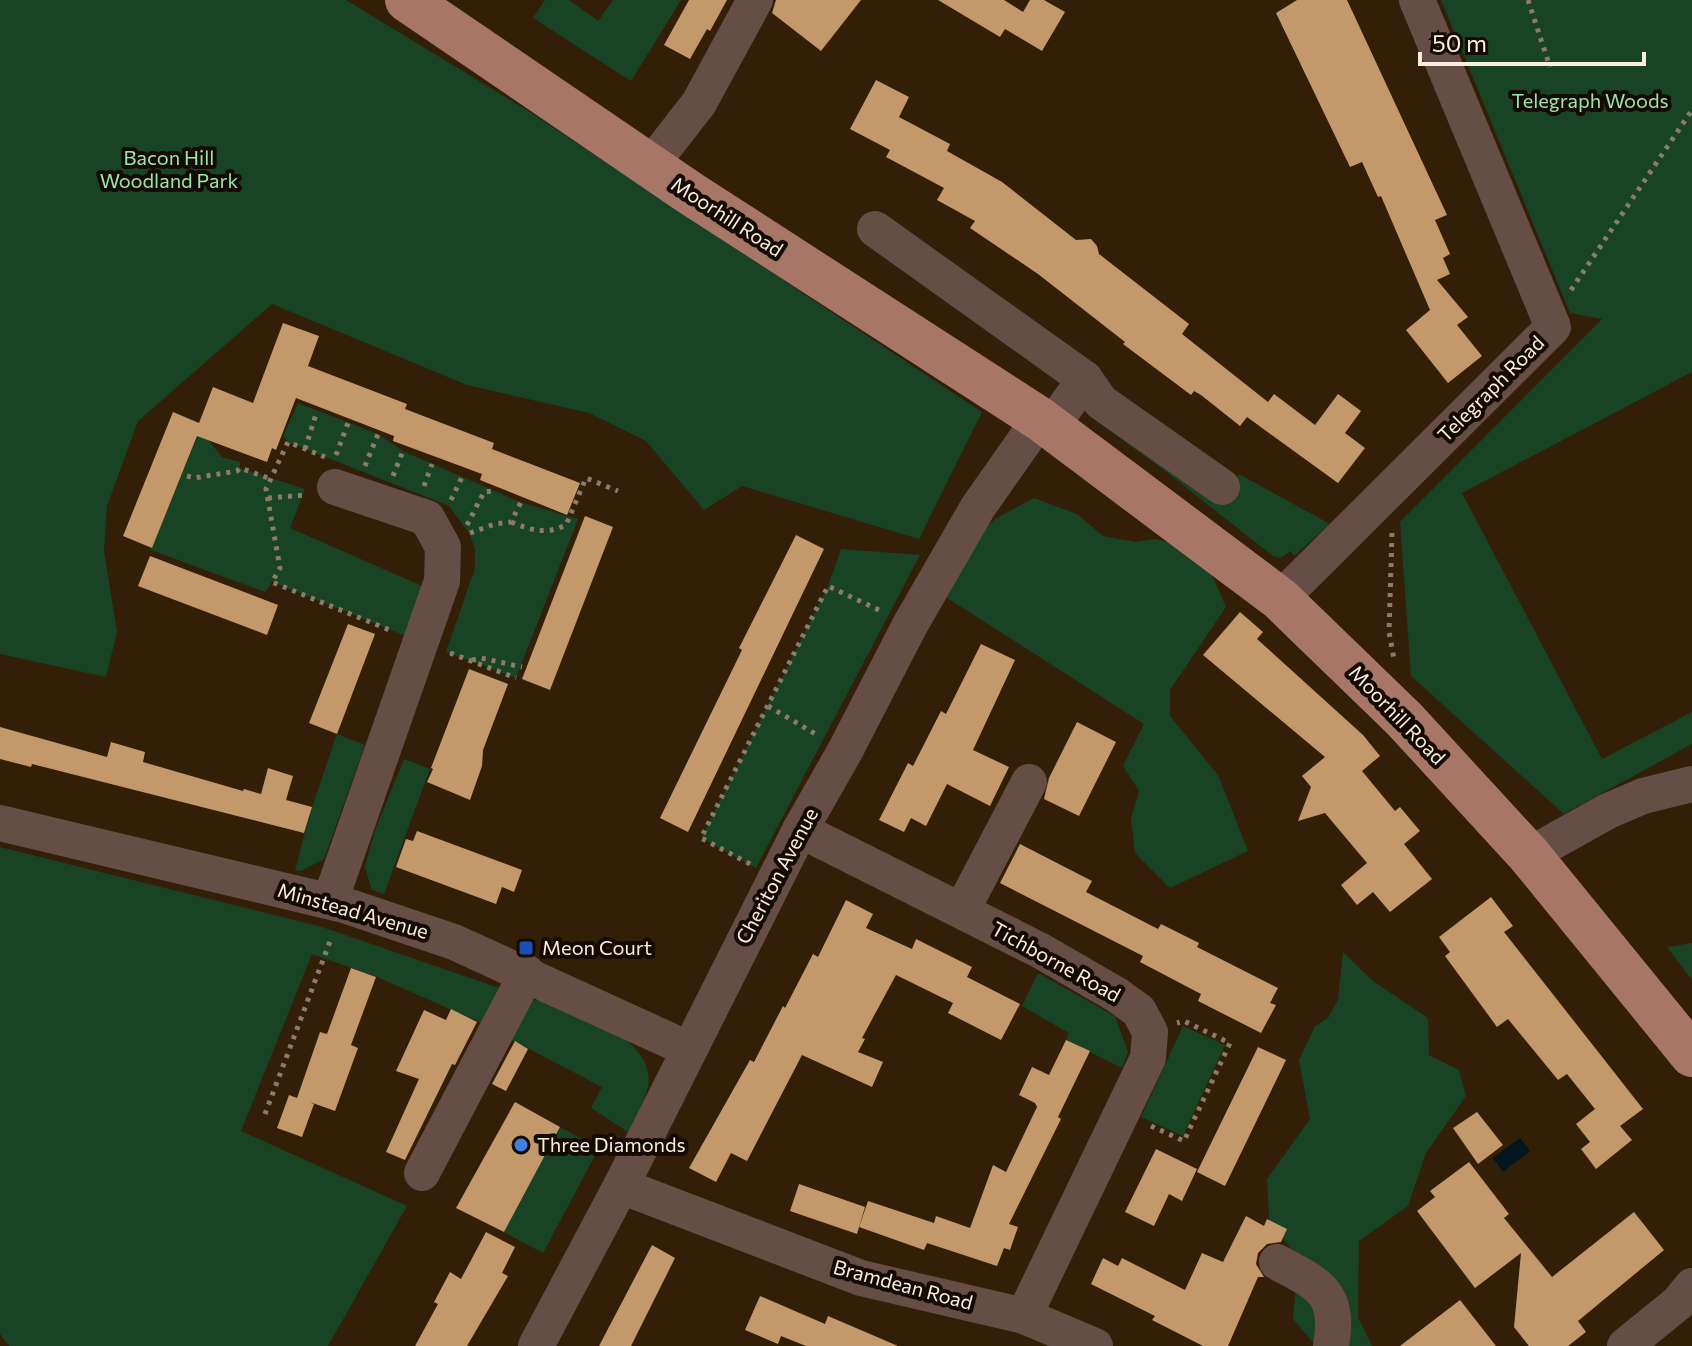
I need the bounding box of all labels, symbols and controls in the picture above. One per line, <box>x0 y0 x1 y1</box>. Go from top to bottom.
scale bar <box>1420 16 1644 66</box>
text: 50 m <box>1432 28 1487 57</box>
park label: Telegraph Woods <box>1511 88 1669 112</box>
park label: Bacon Hill Woodland Park <box>100 145 238 192</box>
street label: Moorhill Road <box>667 171 788 261</box>
street label: Telegraph Road <box>1432 330 1548 446</box>
street label: Moorhill Road <box>1345 660 1451 769</box>
street label: Cheriton Avenue <box>730 803 822 948</box>
street label: Minstead Avenue <box>275 877 432 943</box>
street label: Tichborne Road <box>988 916 1125 1006</box>
place label: Meon Court <box>542 935 652 959</box>
marker: Meon Court <box>517 939 535 957</box>
place label: Three Diamonds <box>537 1132 686 1156</box>
marker: Three Diamonds <box>512 1136 530 1154</box>
street label: Bramdean Road <box>831 1254 976 1314</box>

